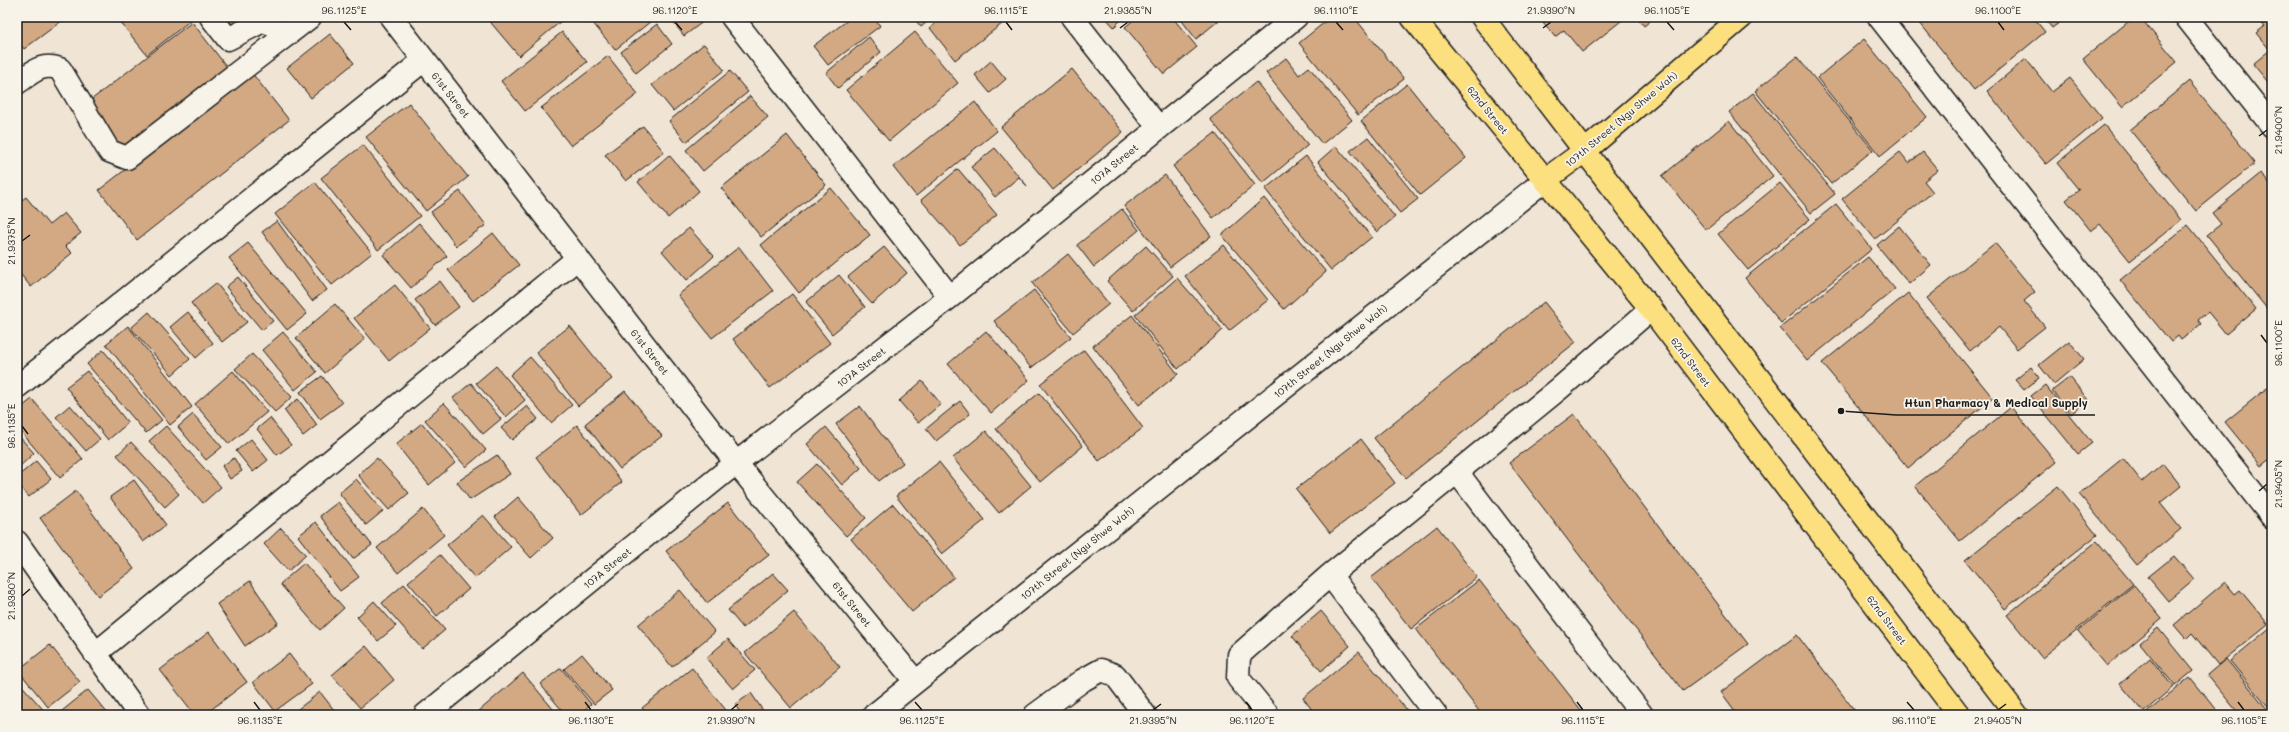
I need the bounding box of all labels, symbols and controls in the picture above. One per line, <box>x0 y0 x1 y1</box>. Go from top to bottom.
text: 96.1125°E <box>322 3 367 17</box>
text: 96.1120°E <box>652 3 698 17</box>
text: 96.1115°E <box>984 3 1028 17</box>
text: 21.9385°N <box>1104 3 1152 17</box>
text: 96.1110°E <box>1314 3 1358 17</box>
text: 21.9390°N <box>1527 3 1575 17</box>
text: 96.1105°E <box>1644 3 1690 17</box>
text: 96.1100°E <box>1975 3 2021 17</box>
street label: 107th Street (Ngu Shwe Wah) <box>1562 68 1680 170</box>
street label: 61st Street <box>429 69 473 121</box>
street label: 62nd Street <box>1464 83 1512 137</box>
text: 21.9400°N <box>2271 106 2285 154</box>
street label: 107A Street <box>1087 140 1141 188</box>
text: 21.9375°N <box>4 217 18 265</box>
street label: 107th Street (Ngu Shwe Wah) <box>1270 301 1390 401</box>
text: 96.1100°E <box>2271 320 2285 366</box>
street label: 61st Street <box>628 326 672 378</box>
street label: 62nd Street <box>1668 334 1714 390</box>
street label: 107A Street <box>834 344 888 390</box>
callout: Htun Pharmacy & Medical Supply <box>1896 392 2095 415</box>
text: Htun Pharmacy & Medical Supply <box>1904 395 2088 410</box>
text: 96.1135°E <box>4 403 18 449</box>
text: 21.9405°N <box>2271 460 2285 508</box>
street label: 107th Street (Ngu Shwe Wah) <box>1017 503 1137 603</box>
street label: 107A Street <box>580 544 634 592</box>
text: 21.9380°N <box>4 572 18 620</box>
street label: 61st Street <box>829 578 875 630</box>
street label: 62nd Street <box>1864 592 1910 648</box>
text: 96.1135°E <box>237 713 283 727</box>
text: 96.1130°E <box>568 713 614 727</box>
text: 21.9390°N <box>707 713 755 727</box>
text: 96.1125°E <box>900 713 945 727</box>
text: 21.9395°N <box>1129 713 1177 727</box>
text: 96.1120°E <box>1229 713 1275 727</box>
text: 96.1115°E <box>1561 713 1605 727</box>
text: 96.1110°E <box>1892 713 1936 727</box>
text: 21.9405°N <box>1974 713 2022 727</box>
text: 96.1105°E <box>2221 713 2267 727</box>

